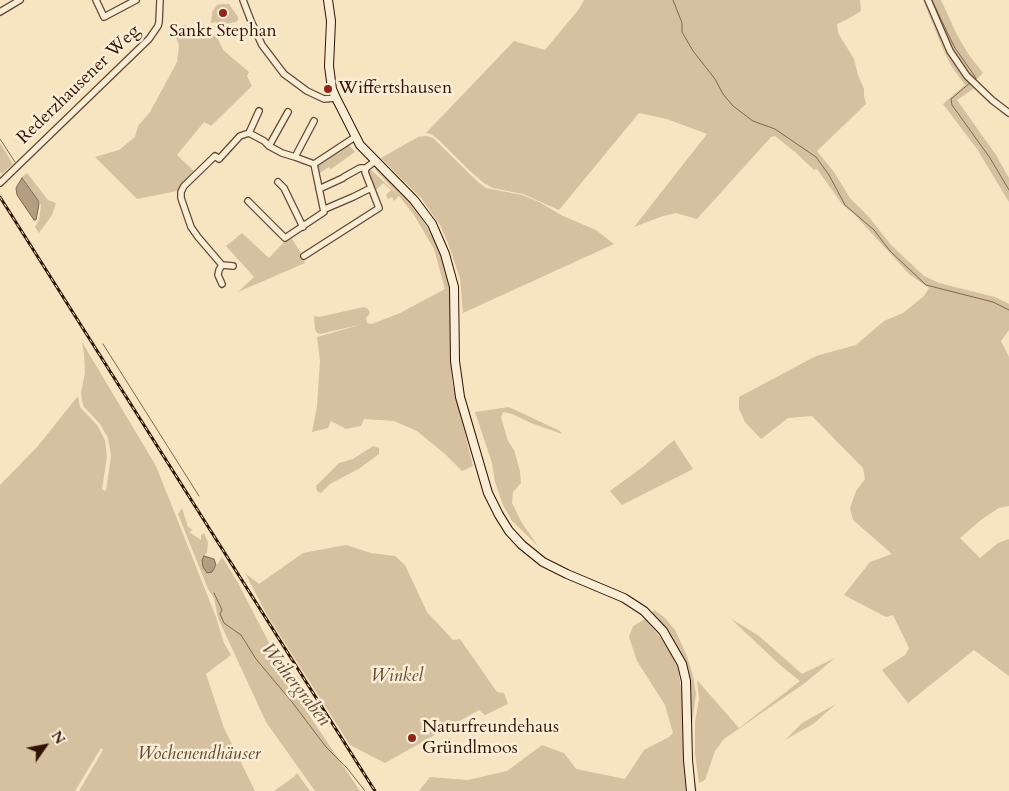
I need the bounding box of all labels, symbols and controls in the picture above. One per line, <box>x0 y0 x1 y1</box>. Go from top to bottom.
marker: Sankt Stephan <box>217 7 229 19</box>
street label: Rederzhausener Weg <box>13 21 145 149</box>
place label: Sankt Stephan <box>169 21 277 43</box>
place label: Wiffertshausen <box>338 78 452 100</box>
marker: Wiffertshausen <box>322 83 334 95</box>
water label: Weihergraben <box>255 639 335 731</box>
park label: Winkel <box>371 666 423 688</box>
place label: Naturfreundehaus Gründlmoos <box>422 717 559 760</box>
north arrow <box>20 721 70 771</box>
text: N <box>47 727 69 748</box>
marker: Naturfreundehaus Gründlmoos <box>406 732 418 744</box>
park label: Wochenendhäuser <box>137 744 261 766</box>

